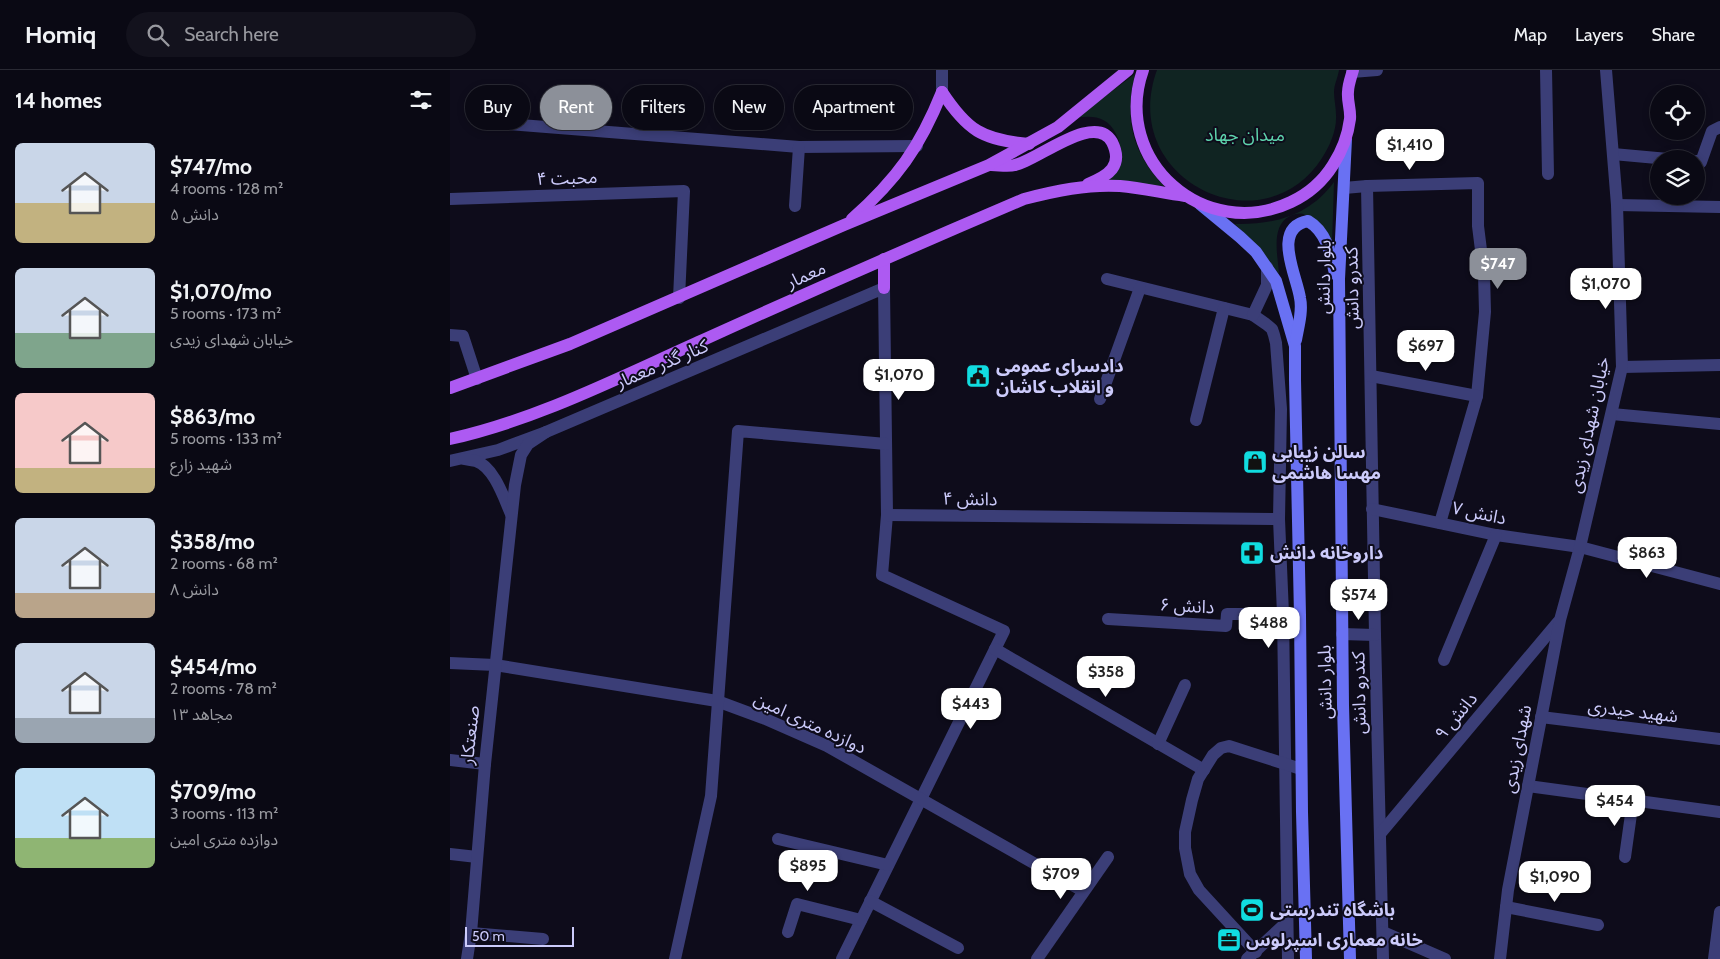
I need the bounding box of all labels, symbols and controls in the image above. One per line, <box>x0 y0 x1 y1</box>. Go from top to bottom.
search box <box>126 12 476 57</box>
text: Homiq <box>25 20 96 49</box>
icon: search <box>144 21 172 49</box>
text: Search here <box>184 23 279 46</box>
text: Map <box>1514 24 1547 46</box>
text: Layers <box>1575 24 1624 46</box>
text: Share <box>1652 24 1695 46</box>
chip: Buy <box>465 85 530 130</box>
chip: Rent <box>540 85 612 130</box>
chip: Filters <box>622 85 704 130</box>
chip: New <box>714 85 784 130</box>
chip: Apartment <box>794 85 913 130</box>
map controls <box>1650 85 1705 205</box>
button: locate <box>1650 85 1705 140</box>
icon: filters <box>407 86 435 114</box>
text: 14 homes <box>15 88 102 113</box>
park label: میدان جهاد <box>1205 124 1285 146</box>
pin: $1,410 <box>1369 128 1451 171</box>
text: $1,410 <box>1387 135 1433 154</box>
button: layers <box>1650 150 1705 205</box>
text: $747/mo <box>170 154 252 179</box>
icon: home <box>55 163 115 223</box>
street label: محبت ۴ <box>536 166 598 190</box>
text: 4 rooms · 128 m² <box>170 179 283 198</box>
text: دانش ۵ <box>170 205 219 224</box>
street label: بلوار دانش <box>1312 240 1336 314</box>
street label: کندرو دانش <box>1340 246 1364 329</box>
pin: $747 <box>1468 248 1528 290</box>
text: $747 <box>1480 254 1516 273</box>
street label: معمار <box>782 257 829 294</box>
pin: $1,070 <box>1565 268 1647 310</box>
text: $1,070 <box>1581 274 1631 293</box>
text: $1,070/mo <box>170 279 272 304</box>
icon: home <box>55 288 115 348</box>
text: 5 rooms · 173 m² <box>170 304 281 323</box>
text: خیابان شهدای زیدی <box>170 330 293 349</box>
pin: $697 <box>1396 330 1456 372</box>
street label: کنار گذر معمار <box>612 334 712 394</box>
text: $697 <box>1408 336 1444 355</box>
place label: دادسرای عمومی و انقلاب کاشان <box>996 355 1124 398</box>
street label: خیابان شهدای زیدی <box>1564 355 1614 495</box>
pin: $1,070 <box>858 358 940 401</box>
public building icon: دادسرای عمومی و انقلاب کاشان <box>965 363 991 389</box>
text: $1,070 <box>874 365 924 384</box>
text: $863/mo <box>170 404 255 429</box>
icon: home <box>55 413 115 473</box>
text: 5 rooms · 133 m² <box>170 429 282 448</box>
place label: سالن زیبایی مهسا هاشمی <box>1272 441 1381 484</box>
shop icon: سالن زیبایی مهسا هاشمی <box>1242 449 1268 475</box>
text: شهید زارع <box>170 455 232 474</box>
street label: دانش ۴ <box>942 488 998 510</box>
street label: دانش ۷ <box>1450 497 1508 529</box>
text: $358/mo <box>170 529 255 554</box>
pin: $863 <box>1617 536 1677 579</box>
icon: home <box>55 538 115 598</box>
pharmacy icon: داروخانه دانش <box>1239 540 1265 566</box>
place label: داروخانه دانش <box>1270 542 1383 564</box>
text: $863 <box>1629 543 1665 562</box>
text: 2 rooms · 68 m² <box>170 554 278 573</box>
pin: $574 <box>1329 578 1389 621</box>
text: دانش ۸ <box>170 580 219 599</box>
text: $574 <box>1341 585 1377 604</box>
street label: دانش ۶ <box>1159 594 1215 618</box>
pin: $488 <box>1239 606 1299 649</box>
text: $488 <box>1250 613 1288 632</box>
street label: بلوار دانش <box>1313 645 1337 719</box>
street label: کندرو دانش <box>1347 651 1371 734</box>
text: $454/mo <box>170 654 257 679</box>
pin: $358 <box>1076 656 1136 698</box>
text: $358 <box>1088 662 1124 681</box>
icon: home <box>55 663 115 723</box>
text: 2 rooms · 78 m² <box>170 679 277 698</box>
street label: دوازده متری امین <box>750 687 870 759</box>
pin: $443 <box>941 688 1001 730</box>
street label: دانش ۹ <box>1430 688 1482 744</box>
text: $443 <box>952 694 990 713</box>
street label: شهید حیدری <box>1587 695 1679 727</box>
street label: شهدای زیدی <box>1498 703 1536 795</box>
street label: صنعتکار <box>456 704 484 767</box>
text: مجاهد ۱۳ <box>170 705 233 724</box>
text: $709/mo <box>170 779 256 804</box>
pin: $454 <box>1585 784 1645 827</box>
icon: home <box>55 788 115 848</box>
text: $454 <box>1596 791 1634 810</box>
text: 3 rooms · 113 m² <box>170 804 278 823</box>
text: دوازده متری امین <box>170 830 278 849</box>
pin: $895 <box>778 850 838 892</box>
text: $895 <box>790 856 826 875</box>
pin: $709 <box>1031 858 1091 900</box>
pin: $1,090 <box>1514 860 1596 903</box>
text: $709 <box>1042 864 1080 883</box>
text: $1,090 <box>1530 867 1580 886</box>
sports icon: باشگاه تندرستی <box>1239 897 1265 923</box>
place label: باشگاه تندرستی <box>1270 899 1395 921</box>
scale bar <box>465 924 574 947</box>
text: 50 m <box>472 927 505 945</box>
office icon: خانه معماری اسپرلوس <box>1216 927 1242 953</box>
place label: خانه معماری اسپرلوس <box>1246 929 1423 952</box>

